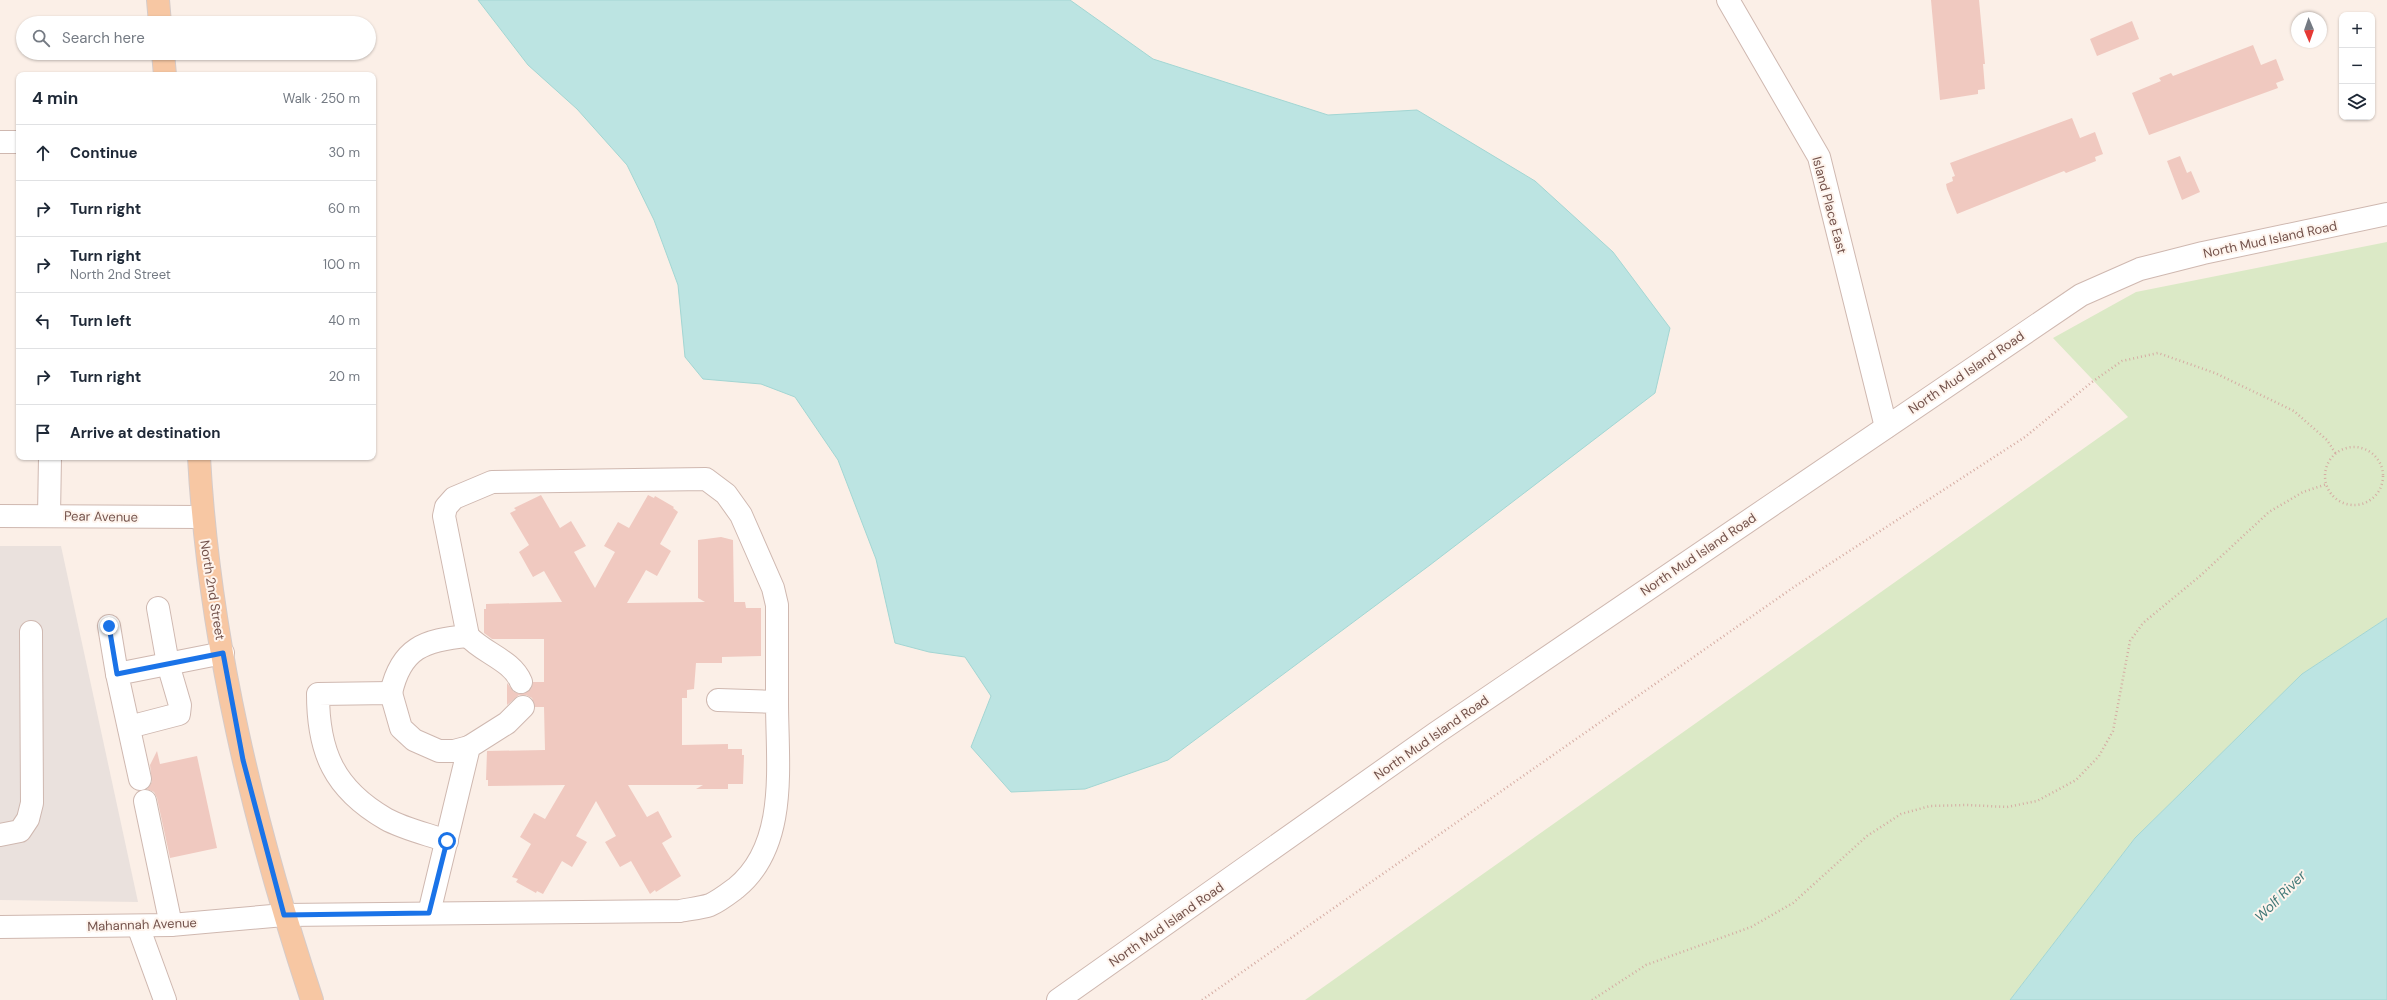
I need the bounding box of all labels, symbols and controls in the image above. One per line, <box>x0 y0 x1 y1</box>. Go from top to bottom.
north arrow <box>2291 12 2327 48</box>
map controls <box>2339 12 2375 120</box>
button: + <box>2339 12 2375 48</box>
search box <box>16 16 376 60</box>
icon: search <box>30 27 52 49</box>
text: Search here <box>62 28 145 48</box>
button: − <box>2339 48 2375 84</box>
button: layers <box>2339 84 2375 120</box>
text: 4 min <box>32 87 78 109</box>
text: Walk · 250 m <box>283 90 360 107</box>
icon: ahead <box>32 142 54 164</box>
text: Continue <box>70 143 138 163</box>
text: 30 m <box>328 144 360 161</box>
street label: Island Place East <box>1808 155 1851 256</box>
icon: right <box>32 198 54 220</box>
text: Turn right <box>70 199 141 219</box>
text: 60 m <box>328 200 360 217</box>
street label: North Mud Island Road <box>2202 217 2339 262</box>
text: Turn right <box>70 246 141 266</box>
icon: right <box>32 254 54 276</box>
text: 100 m <box>323 256 360 273</box>
text: North 2nd Street <box>70 266 171 283</box>
icon: left <box>32 310 54 332</box>
text: Turn left <box>70 311 131 331</box>
text: 40 m <box>328 312 360 329</box>
street label: North Mud Island Road <box>1905 327 2028 418</box>
icon: right <box>32 366 54 388</box>
text: Turn right <box>70 367 141 387</box>
text: 20 m <box>329 368 360 385</box>
icon: arrive <box>32 422 54 444</box>
text: Arrive at destination <box>70 423 221 443</box>
street label: Pear Avenue <box>64 507 138 526</box>
street label: North Mud Island Road <box>1637 509 1760 600</box>
street label: North 2nd Street <box>196 539 229 641</box>
route end <box>100 617 118 635</box>
street label: North Mud Island Road <box>1371 691 1492 783</box>
route start <box>438 832 456 850</box>
water label: Wolf River <box>2251 866 2310 925</box>
street label: North Mud Island Road <box>1106 878 1227 970</box>
street label: Mahannah Avenue <box>87 914 197 935</box>

